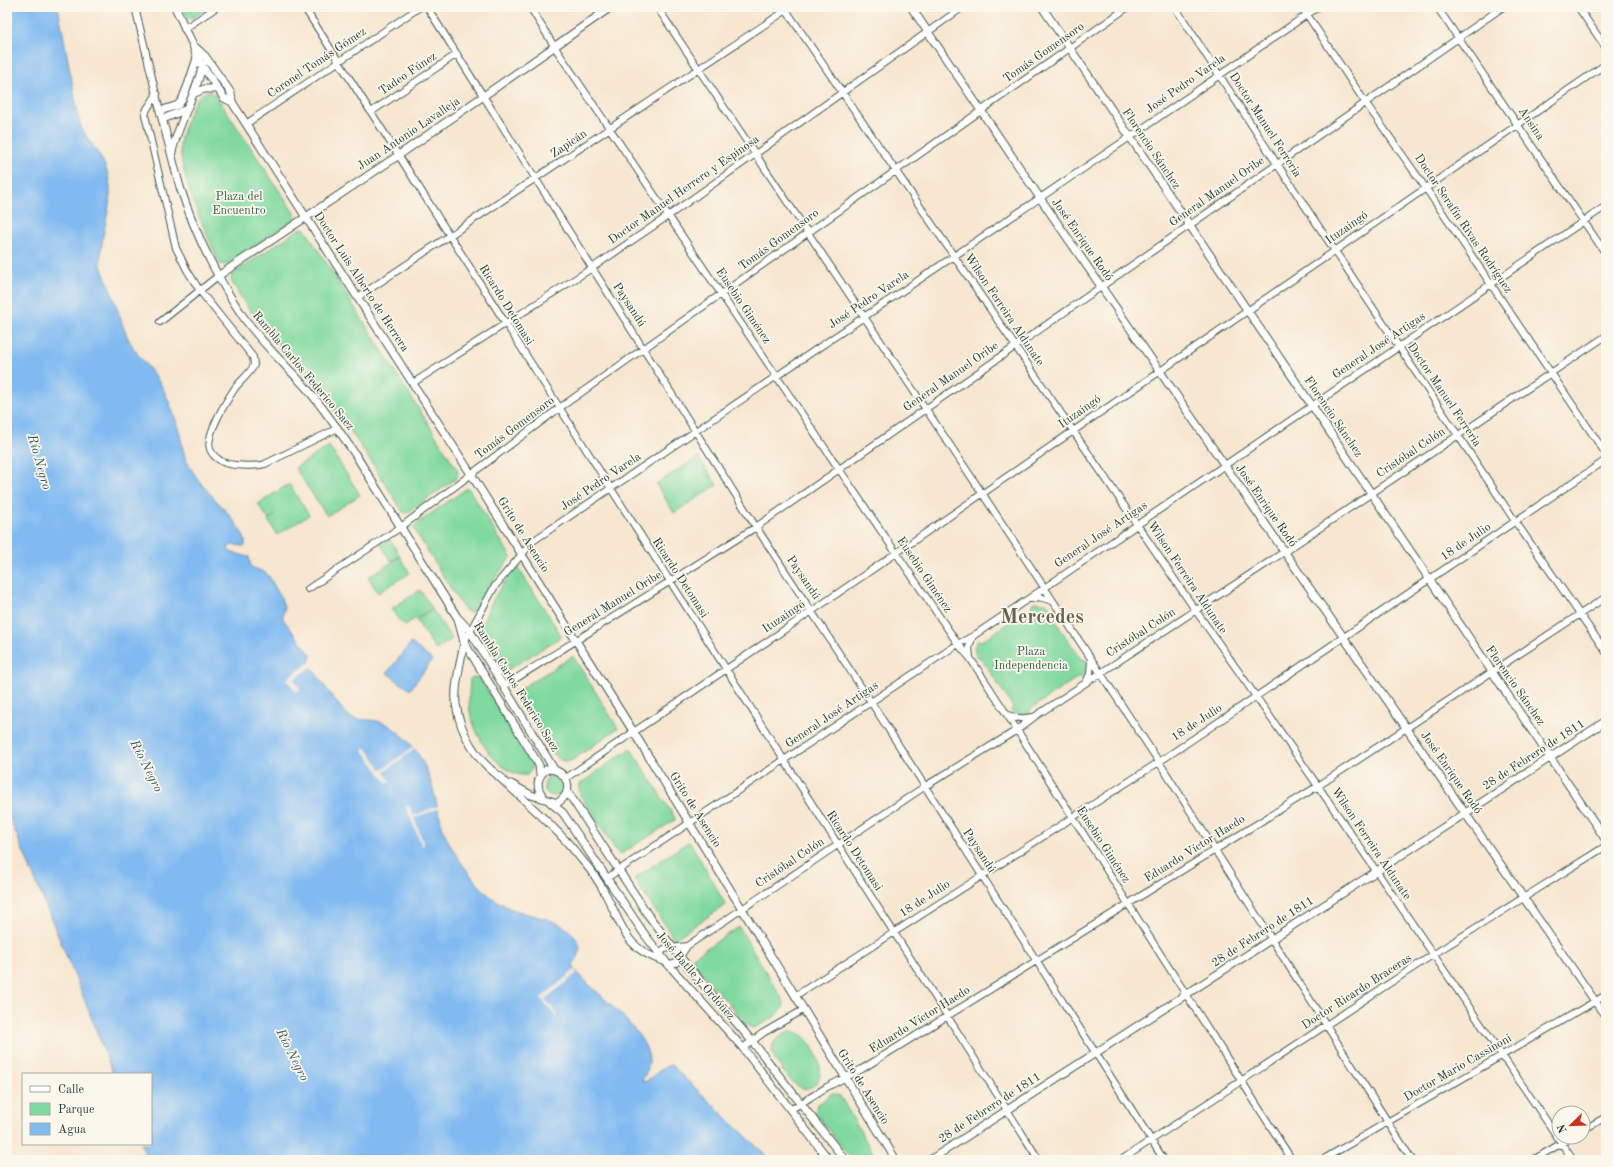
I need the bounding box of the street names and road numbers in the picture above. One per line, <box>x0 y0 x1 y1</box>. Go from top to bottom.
street label: Tomás Gomensoro <box>1001 21 1087 85</box>
street label: Coronel Tomás Gómez <box>266 26 368 100</box>
street label: Tadeo Fúnez <box>377 50 439 98</box>
street label: José Pedro Varela <box>1144 52 1228 116</box>
street label: Doctor Manuel Ferreria <box>1227 70 1303 180</box>
street label: Juan Antonio Lavalleja <box>356 95 462 173</box>
street label: Ansina <box>1516 106 1546 143</box>
street label: Florencio Sánchez <box>1120 107 1182 191</box>
street label: Zapicán <box>549 127 590 160</box>
street label: Doctor Manuel Herrero y Espinosa <box>607 133 762 247</box>
street label: Doctor Serafín Rivas Rodríguez <box>1412 152 1514 296</box>
street label: General Manuel Oribe <box>1167 154 1267 229</box>
street label: José Enrique Rodó <box>1049 197 1115 283</box>
street label: Tomás Gomensoro <box>737 207 821 273</box>
street label: Ituzaingó <box>1324 209 1370 247</box>
street label: Doctor Luis Alberto de Herrera <box>311 210 411 354</box>
street label: Wilson Ferreira Aldunate <box>962 252 1046 369</box>
street label: Ricardo Detomasi <box>476 263 536 347</box>
street label: Eusebio Giménez <box>713 266 773 346</box>
street label: José Pedro Varela <box>827 269 911 331</box>
street label: Paysandú <box>610 281 648 330</box>
street label: Rambla Carlos Federico Saez <box>250 309 356 433</box>
street label: General José Artigas <box>1330 310 1428 382</box>
street label: General Manuel Oribe <box>901 339 1001 414</box>
street label: Doctor Manuel Ferreria <box>1405 341 1483 449</box>
street label: Florencio Sánchez <box>1302 375 1364 459</box>
street label: Ituzaingó <box>1057 393 1103 431</box>
street label: Tomás Gomensoro <box>473 394 557 462</box>
street label: Cristóbal Colón <box>1375 425 1448 480</box>
street label: José Pedro Varela <box>559 451 643 513</box>
street label: José Enrique Rodó <box>1233 463 1299 549</box>
street label: Grito de Asencio <box>495 495 551 575</box>
street label: General José Artigas <box>1052 499 1150 571</box>
street label: Wilson Ferreira Aldunate <box>1145 520 1229 637</box>
street label: 18 de Julio <box>1439 521 1493 563</box>
street label: Eusebio Giménez <box>894 535 954 615</box>
street label: Ricardo Detomasi <box>650 536 710 620</box>
street label: Paysandú <box>784 554 822 603</box>
street label: General Manuel Oribe <box>562 569 664 639</box>
street label: Ituzaingó <box>760 598 808 636</box>
street label: Cristóbal Colón <box>1104 606 1178 660</box>
street label: Rambla Carlos Federico Saez <box>471 620 561 754</box>
street label: Florencio Sánchez <box>1483 644 1547 728</box>
street label: General José Artigas <box>783 679 881 751</box>
street label: 18 de Julio <box>1170 702 1225 744</box>
street label: 28 de Febrero de 1811 <box>1481 718 1587 792</box>
street label: José Enrique Rodó <box>1418 730 1484 816</box>
street label: Grito de Asencio <box>667 770 723 850</box>
street label: Wilson Ferreira Aldunate <box>1329 786 1413 903</box>
street label: Eusebio Giménez <box>1074 805 1132 885</box>
street label: Ricardo Detomasi <box>824 809 884 893</box>
street label: Eduardo Víctor Haedo <box>1143 813 1247 885</box>
street label: Paysandú <box>960 827 998 876</box>
street label: Cristóbal Colón <box>754 835 827 890</box>
street label: 18 de Julio <box>898 878 953 920</box>
street label: 28 de Febrero de 1811 <box>1210 895 1316 969</box>
street label: José Batlle y Ordóñez <box>653 929 737 1023</box>
street label: Doctor Ricardo Braceras <box>1300 952 1414 1032</box>
street label: Eduardo Víctor Haedo <box>868 984 972 1056</box>
street label: Doctor Mario Cassinoni <box>1402 1032 1514 1104</box>
street label: Grito de Asencio <box>835 1047 891 1127</box>
street label: 28 de Febrero de 1811 <box>937 1071 1043 1145</box>

